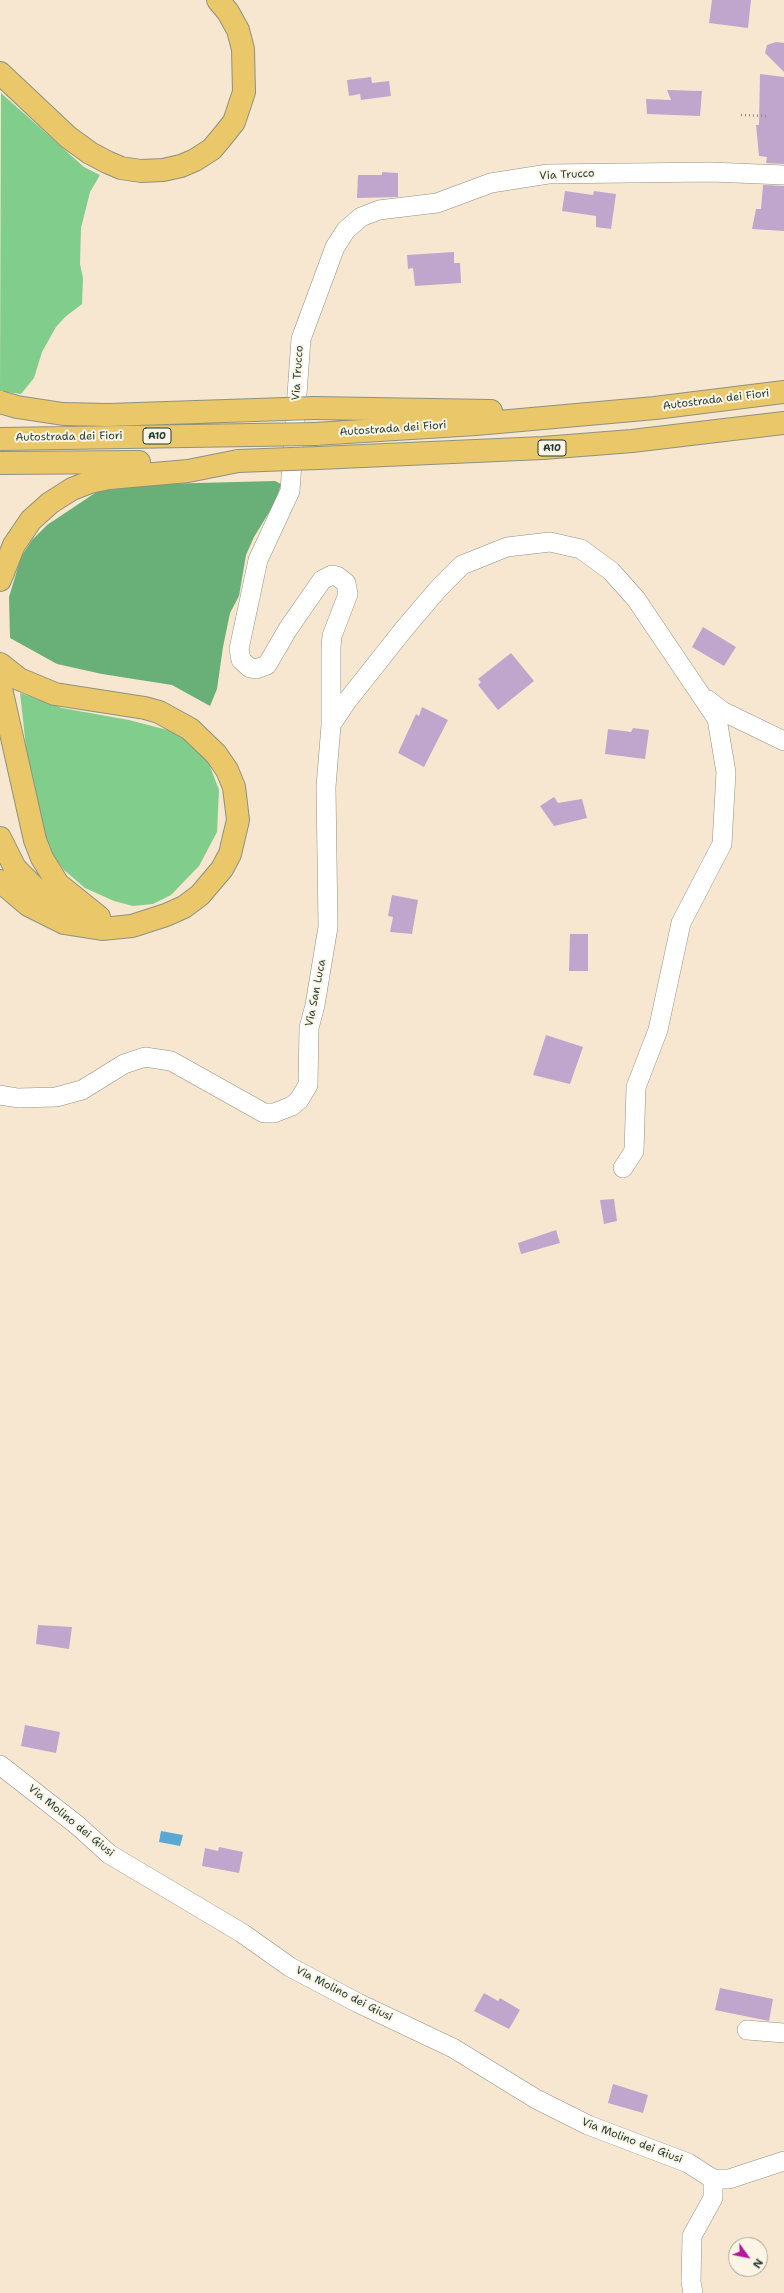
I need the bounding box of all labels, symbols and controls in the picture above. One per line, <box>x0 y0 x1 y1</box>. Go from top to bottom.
street label: Via Trucco <box>539 167 595 183</box>
street label: Via Trucco <box>289 345 307 401</box>
street label: Autostrada dei Fiori <box>662 387 770 413</box>
street label: Autostrada dei Fiori <box>339 419 447 439</box>
road number: A10 <box>143 428 171 444</box>
street label: Autostrada dei Fiori <box>15 429 123 445</box>
road number: A10 <box>538 440 566 456</box>
street label: Via San Luca <box>303 958 329 1028</box>
street label: Via Molino dei Giusi <box>25 1782 117 1860</box>
street label: Via Molino dei Giusi <box>293 1964 395 2024</box>
street label: Via Molino dei Giusi <box>580 2116 684 2166</box>
north arrow <box>728 2237 768 2277</box>
text: N <box>749 2256 766 2271</box>

